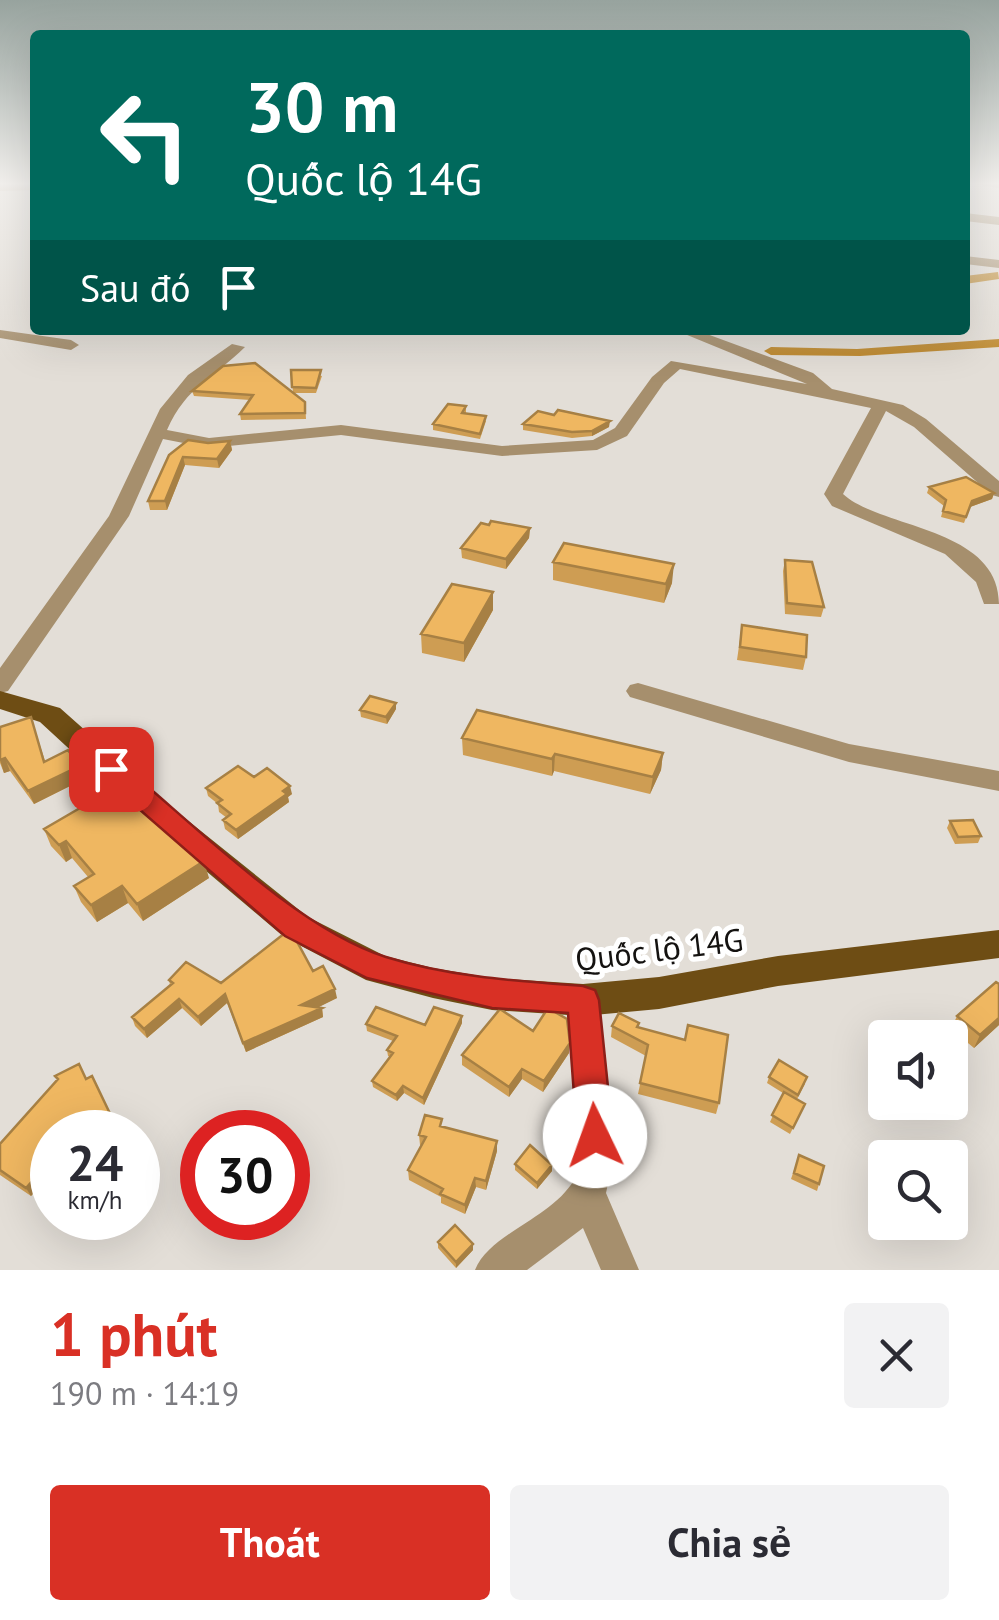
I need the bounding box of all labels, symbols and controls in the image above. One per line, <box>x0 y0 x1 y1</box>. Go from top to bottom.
text: 30 m <box>245 61 398 151</box>
icon: left <box>80 70 210 200</box>
text: Quốc lộ 14G <box>245 149 482 207</box>
icon: arrive <box>211 260 266 315</box>
text: Sau đó <box>80 263 191 312</box>
pin <box>69 727 154 812</box>
icon: arrive <box>84 742 139 797</box>
street label: Quốc lộ 14G <box>573 918 745 980</box>
map controls <box>868 1020 968 1240</box>
button: sound <box>868 1020 968 1120</box>
position arrow <box>543 1084 647 1188</box>
speed limit sign: 30 <box>180 1110 310 1240</box>
text: 24 <box>67 1130 123 1195</box>
button: search <box>868 1140 968 1240</box>
text: km/h <box>68 1184 122 1216</box>
text: 1 phút <box>50 1295 218 1373</box>
button: close <box>844 1303 949 1408</box>
text: 190 m · 14:19 <box>50 1372 239 1414</box>
button: Thoát <box>50 1485 490 1600</box>
button: Chia sẻ <box>510 1485 949 1600</box>

